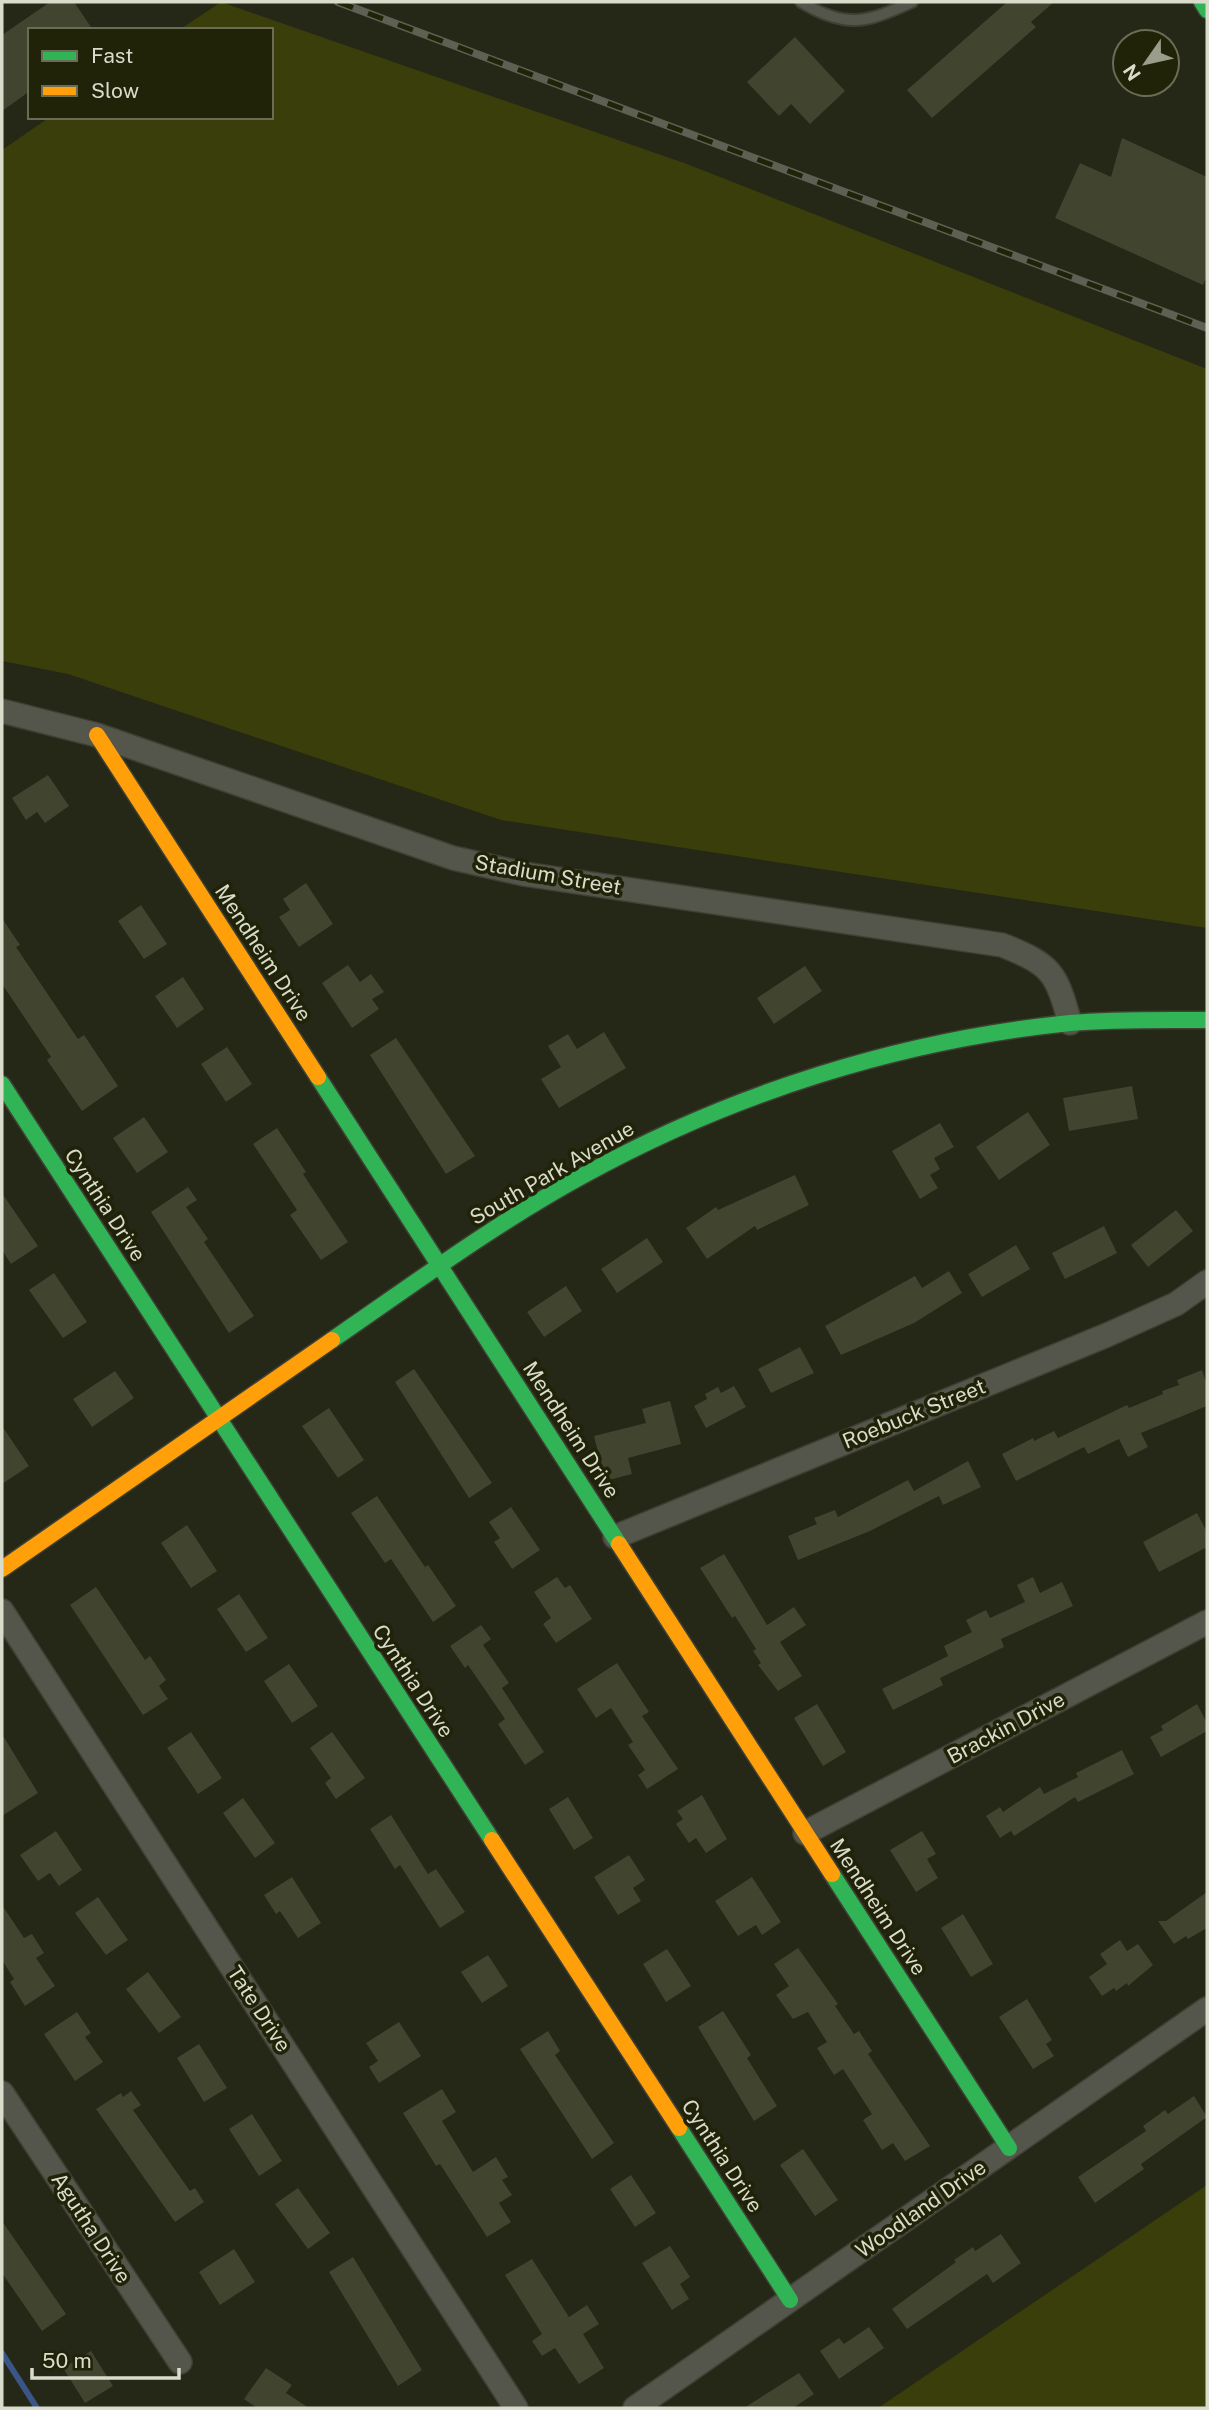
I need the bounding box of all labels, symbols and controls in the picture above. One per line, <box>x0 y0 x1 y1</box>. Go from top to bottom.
legend <box>28 28 273 119</box>
north arrow <box>1111 28 1181 98</box>
text: Fast <box>91 43 133 68</box>
text: N <box>1119 60 1145 85</box>
text: Slow <box>91 78 139 103</box>
street label: Stadium Street <box>473 849 623 900</box>
street label: Mendheim Drive <box>210 880 317 1026</box>
street label: South Park Avenue <box>465 1115 638 1230</box>
street label: Cynthia Drive <box>60 1143 151 1266</box>
street label: Mendheim Drive <box>518 1357 625 1503</box>
street label: Roebuck Street <box>839 1374 989 1454</box>
street label: Cynthia Drive <box>368 1619 459 1742</box>
street label: Brackin Drive <box>943 1686 1069 1769</box>
street label: Mendheim Drive <box>825 1834 932 1980</box>
street label: Tate Drive <box>222 1961 296 2056</box>
street label: Cynthia Drive <box>677 2094 768 2217</box>
street label: Woodland Drive <box>851 2154 991 2263</box>
street label: Agutha Drive <box>46 2168 136 2288</box>
scale bar <box>32 2336 178 2380</box>
text: 50 m <box>42 2348 92 2373</box>

